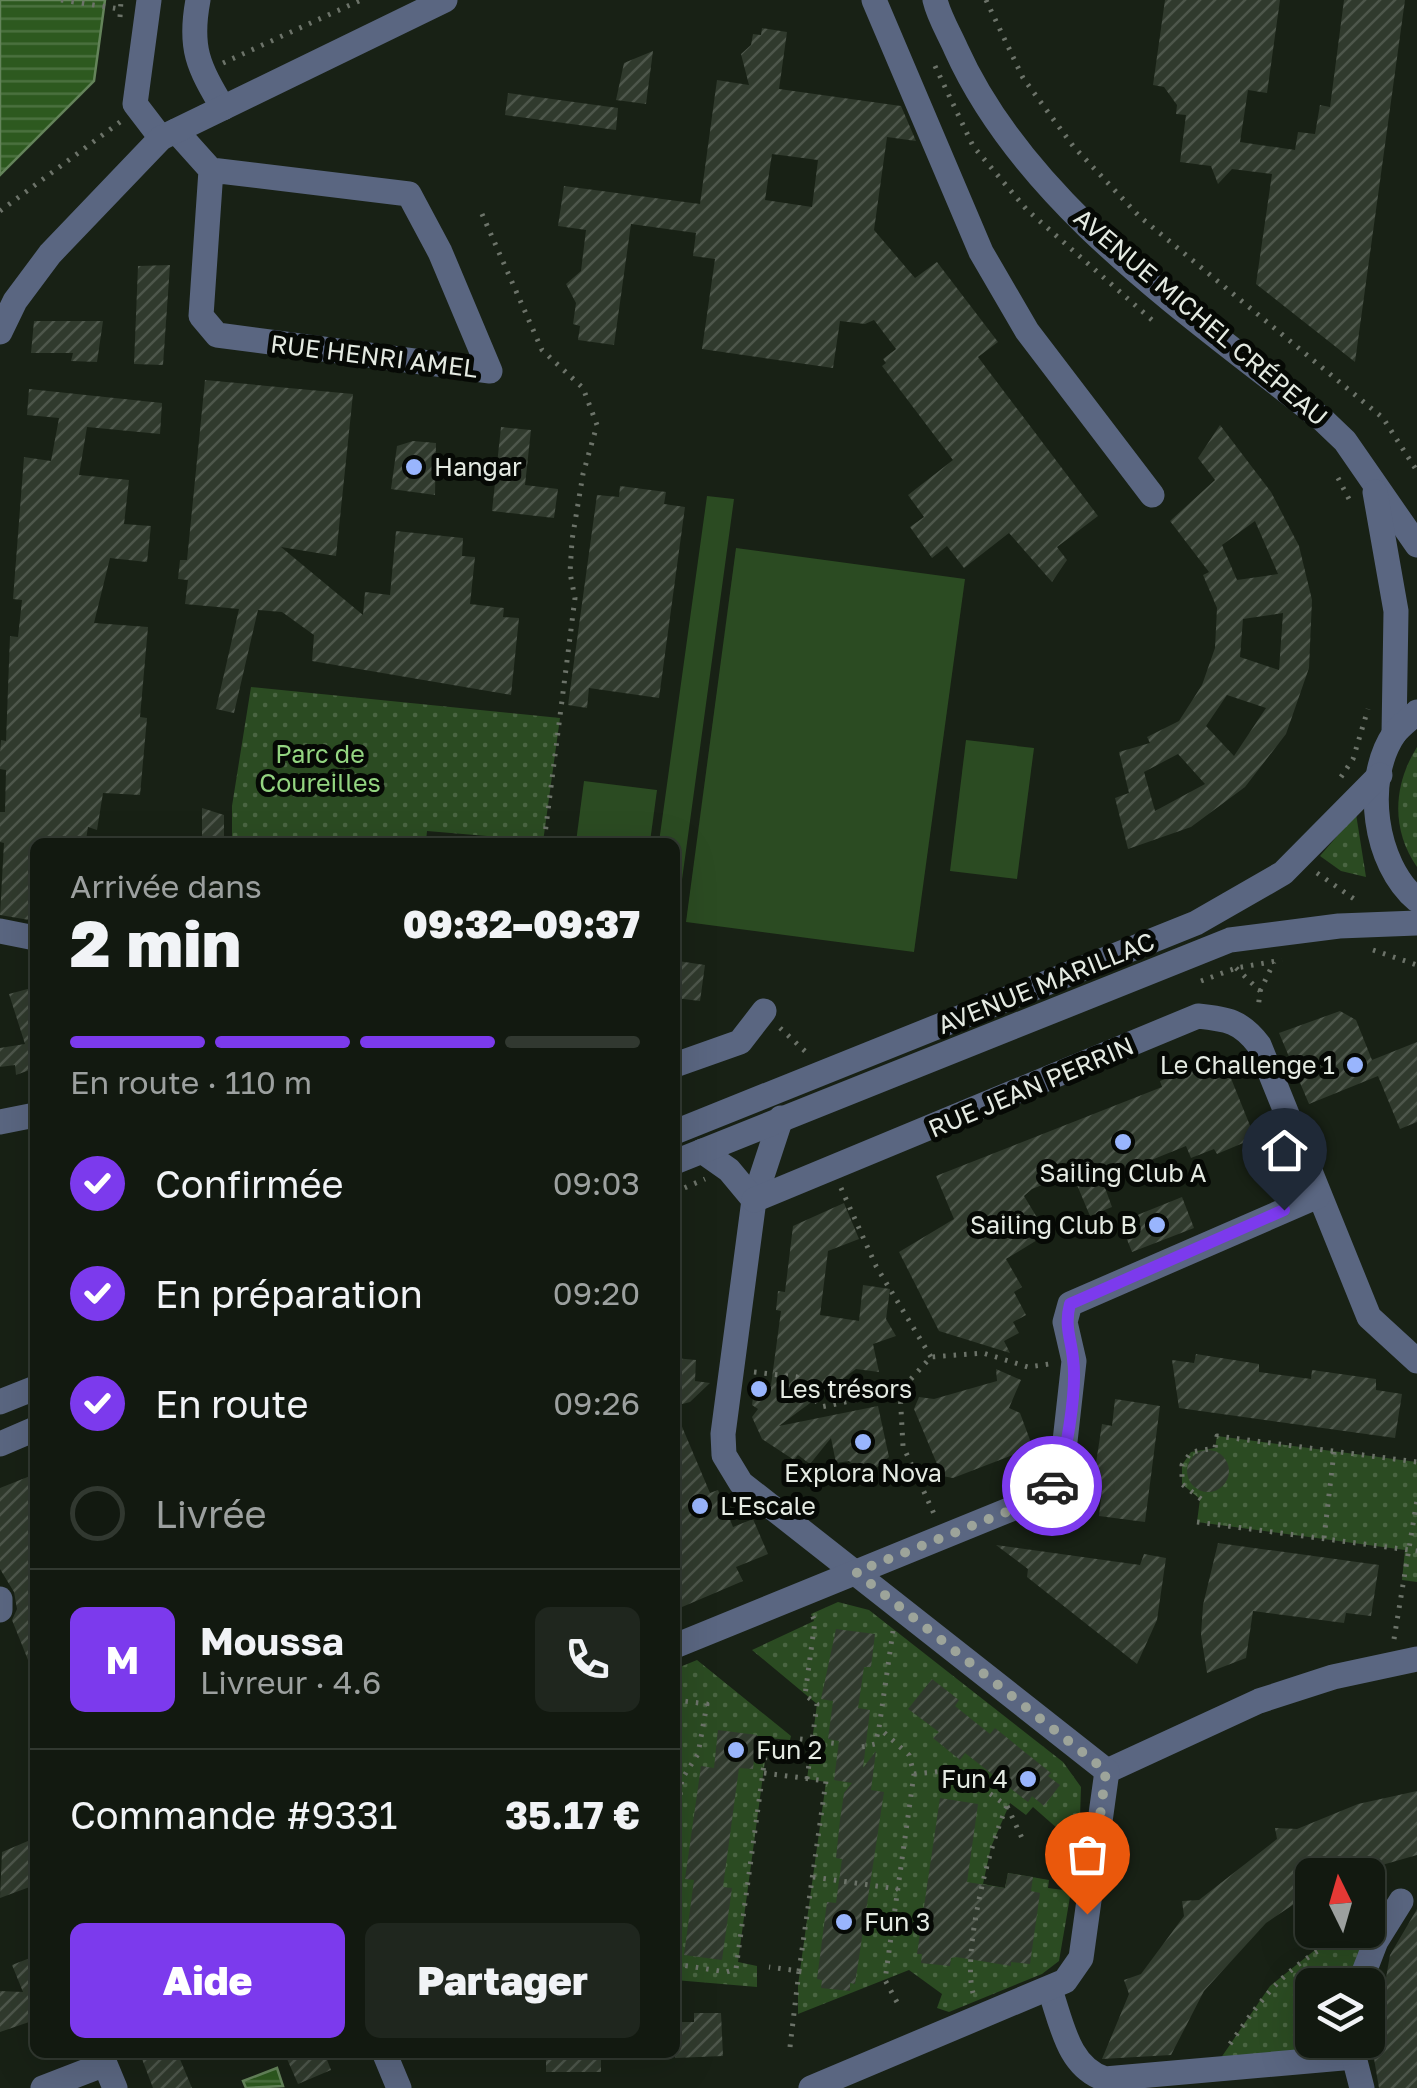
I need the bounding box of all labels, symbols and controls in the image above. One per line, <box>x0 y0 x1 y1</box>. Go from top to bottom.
street label: AVENUE MICHEL CRÉPEAU <box>1068 201 1334 432</box>
street label: RUE HENRI AMEL <box>269 327 479 384</box>
place label: Hangar <box>434 451 522 482</box>
marker: Hangar <box>403 456 425 478</box>
park label: Parc de Coureilles <box>259 738 381 798</box>
text: Arrivée dans <box>70 867 262 905</box>
text: 09:32–09:37 <box>403 901 640 946</box>
text: 2 min <box>70 903 241 981</box>
street label: AVENUE MARILLAC <box>933 925 1159 1040</box>
street label: RUE JEAN PERRIN <box>923 1029 1138 1144</box>
place label: Le Challenge 1 <box>1160 1049 1335 1080</box>
marker: Le Challenge 1 <box>1344 1054 1366 1076</box>
text: En route · 110 m <box>70 1063 312 1101</box>
pin <box>1242 1108 1327 1211</box>
icon: home <box>1257 1123 1312 1178</box>
marker: Sailing Club A <box>1112 1131 1134 1153</box>
icon: check <box>70 1156 125 1211</box>
place label: Sailing Club A <box>1039 1157 1207 1188</box>
text: Confirmée <box>155 1161 344 1206</box>
text: 09:03 <box>553 1164 640 1202</box>
place label: Sailing Club B <box>970 1209 1137 1240</box>
marker: Sailing Club B <box>1146 1214 1168 1236</box>
icon: check <box>70 1266 125 1321</box>
text: En préparation <box>155 1271 423 1316</box>
text: 09:20 <box>553 1274 640 1312</box>
place label: Les trésors <box>779 1373 912 1404</box>
icon: check <box>70 1376 125 1431</box>
marker: Les trésors <box>748 1378 770 1400</box>
text: En route <box>155 1381 309 1426</box>
text: 09:26 <box>553 1384 640 1422</box>
marker: Explora Nova <box>852 1431 874 1453</box>
courier <box>1002 1436 1102 1536</box>
place label: Explora Nova <box>784 1457 942 1488</box>
icon: car <box>1025 1459 1080 1514</box>
place label: L'Escale <box>720 1490 816 1521</box>
text: Livrée <box>155 1491 267 1536</box>
marker: L'Escale <box>689 1495 711 1517</box>
button: phone <box>535 1607 640 1712</box>
text: Moussa <box>200 1618 344 1663</box>
text: M <box>106 1637 139 1682</box>
text: Livreur · 4.6 <box>200 1663 381 1701</box>
place label: Fun 2 <box>756 1734 822 1765</box>
marker: Fun 2 <box>725 1739 747 1761</box>
place label: Fun 4 <box>941 1763 1008 1794</box>
marker: Fun 4 <box>1017 1768 1039 1790</box>
text: Commande #9331 <box>70 1792 397 1837</box>
text: 35.17 € <box>505 1792 640 1837</box>
pin <box>1045 1812 1130 1915</box>
icon: bag <box>1060 1827 1115 1882</box>
north arrow <box>1295 1858 1385 1948</box>
map controls <box>1295 1858 1385 2058</box>
place label: Fun 3 <box>864 1906 930 1937</box>
marker: Fun 3 <box>833 1911 855 1933</box>
button: Aide <box>70 1923 345 2038</box>
button: Partager <box>365 1923 640 2038</box>
button: layers <box>1295 1968 1385 2058</box>

